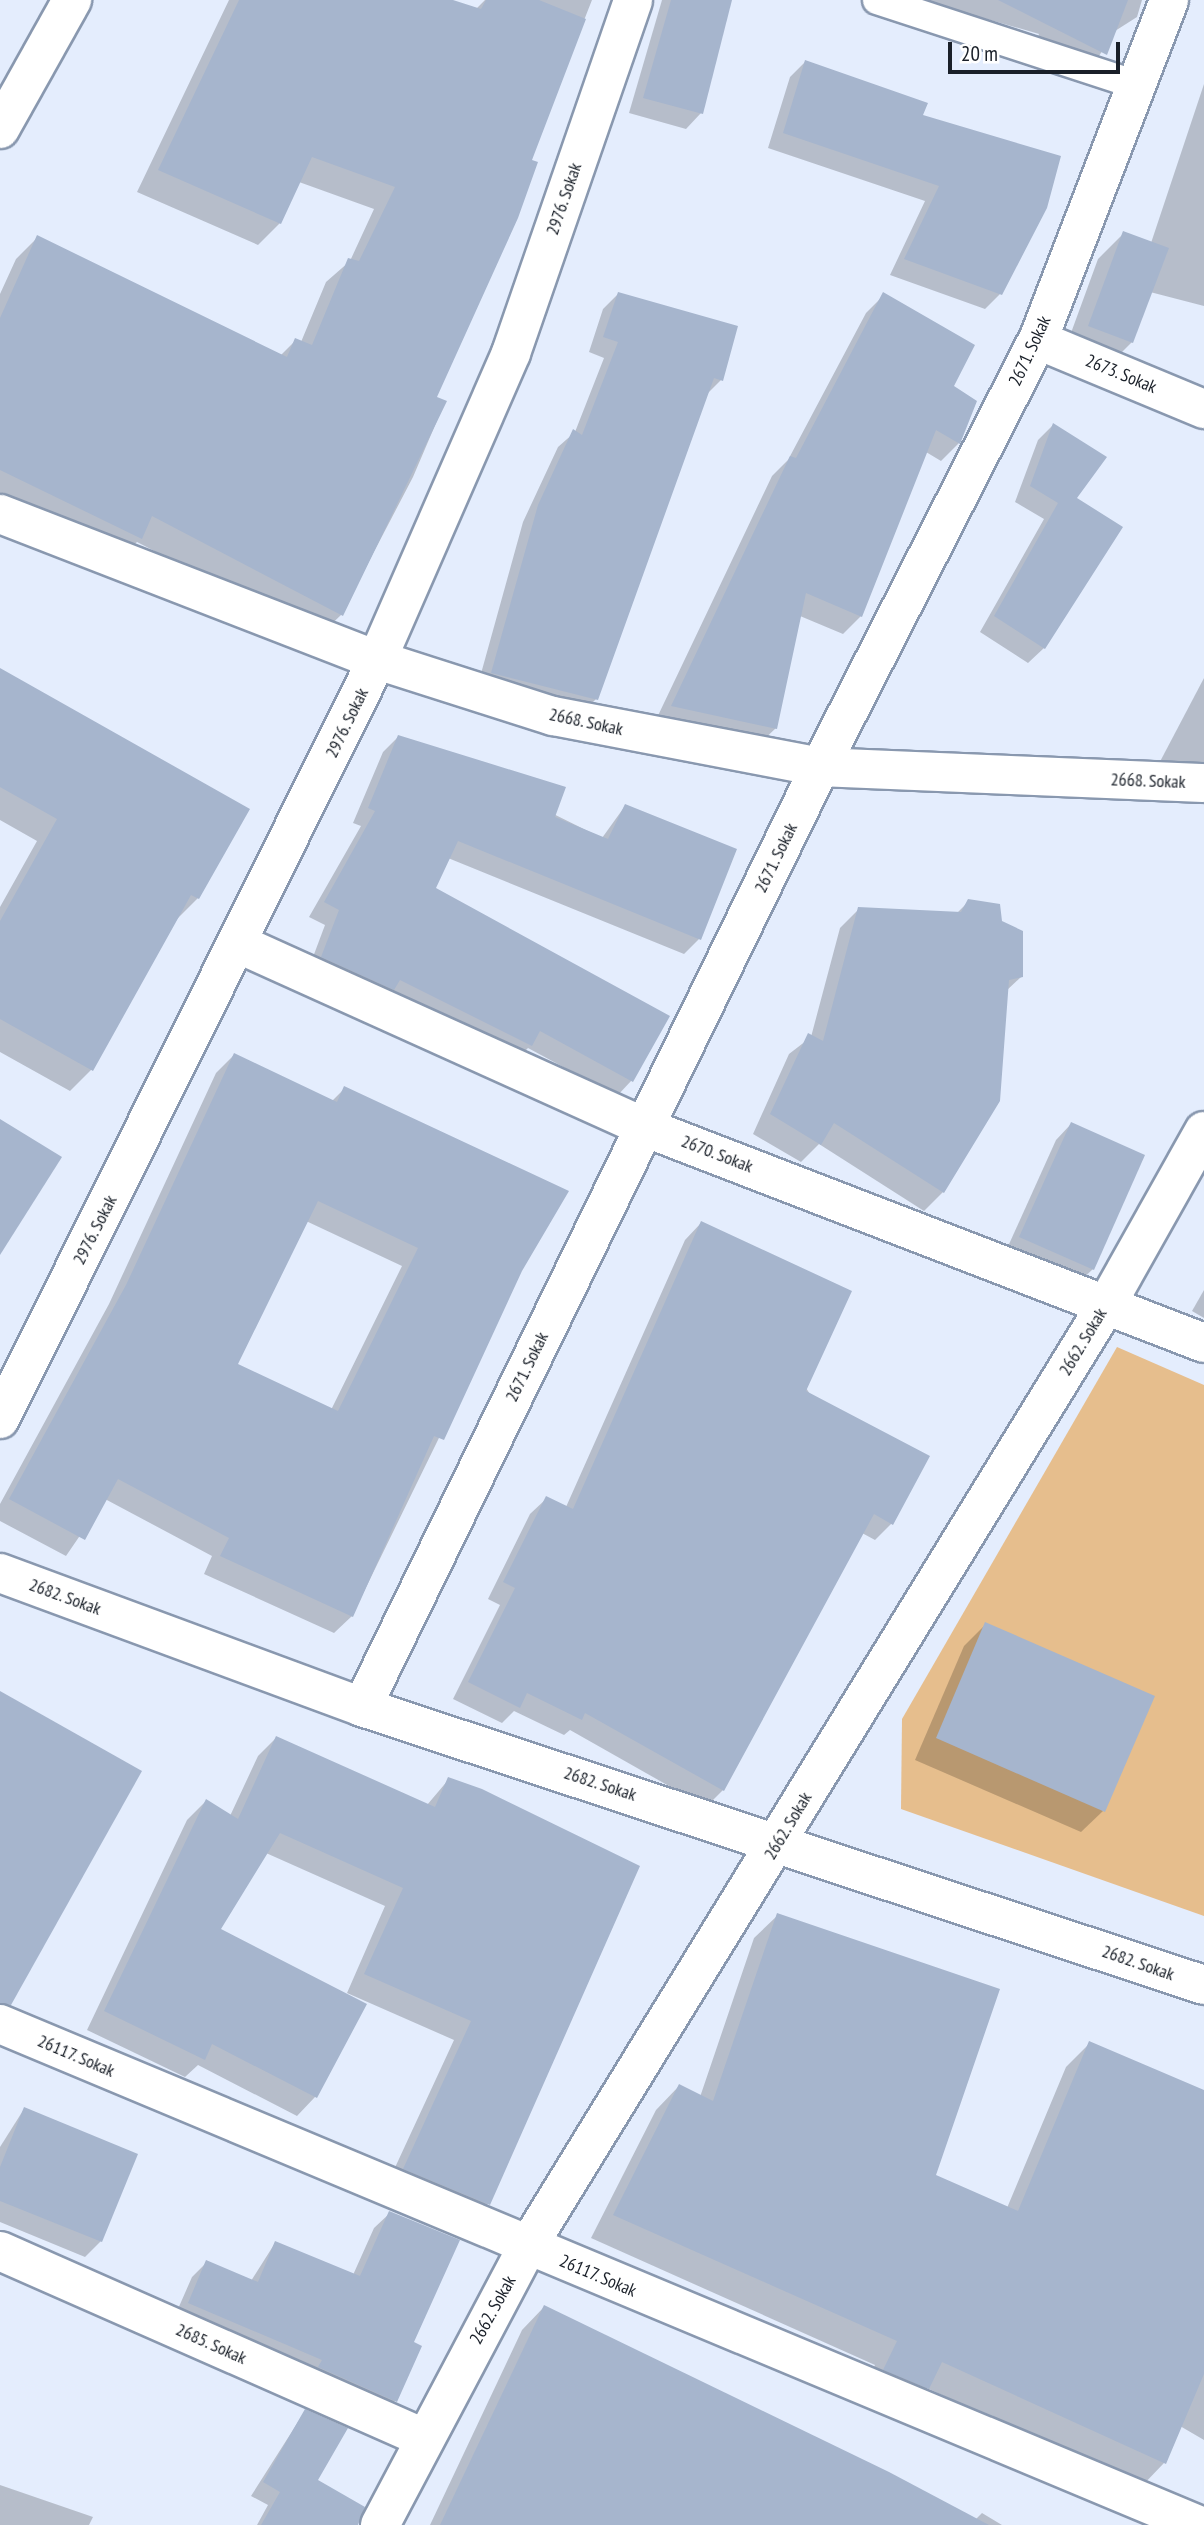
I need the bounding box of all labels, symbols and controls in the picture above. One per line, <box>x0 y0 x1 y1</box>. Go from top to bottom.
scale bar <box>952 28 1124 72</box>
text: 20 m <box>961 40 998 67</box>
street label: 2976. Sokak <box>541 160 587 238</box>
street label: 2671. Sokak <box>1004 312 1056 390</box>
street label: 2673. Sokak <box>1082 350 1160 398</box>
street label: 2976. Sokak <box>321 684 373 762</box>
street label: 2668. Sokak <box>547 704 625 740</box>
street label: 2668. Sokak <box>1110 769 1186 793</box>
street label: 2671. Sokak <box>750 819 802 897</box>
street label: 2670. Sokak <box>678 1130 756 1178</box>
street label: 2976. Sokak <box>68 1191 122 1269</box>
street label: 2662. Sokak <box>1054 1304 1112 1380</box>
street label: 2671. Sokak <box>501 1328 553 1406</box>
street label: 2682. Sokak <box>26 1574 104 1620</box>
street label: 2682. Sokak <box>560 1762 640 1806</box>
street label: 2662. Sokak <box>759 1788 817 1864</box>
street label: 2682. Sokak <box>1099 1940 1177 1986</box>
street label: 26117. Sokak <box>34 2030 118 2082</box>
street label: 26117. Sokak <box>556 2250 640 2302</box>
street label: 2662. Sokak <box>465 2271 521 2349</box>
street label: 2685. Sokak <box>172 2319 250 2369</box>

